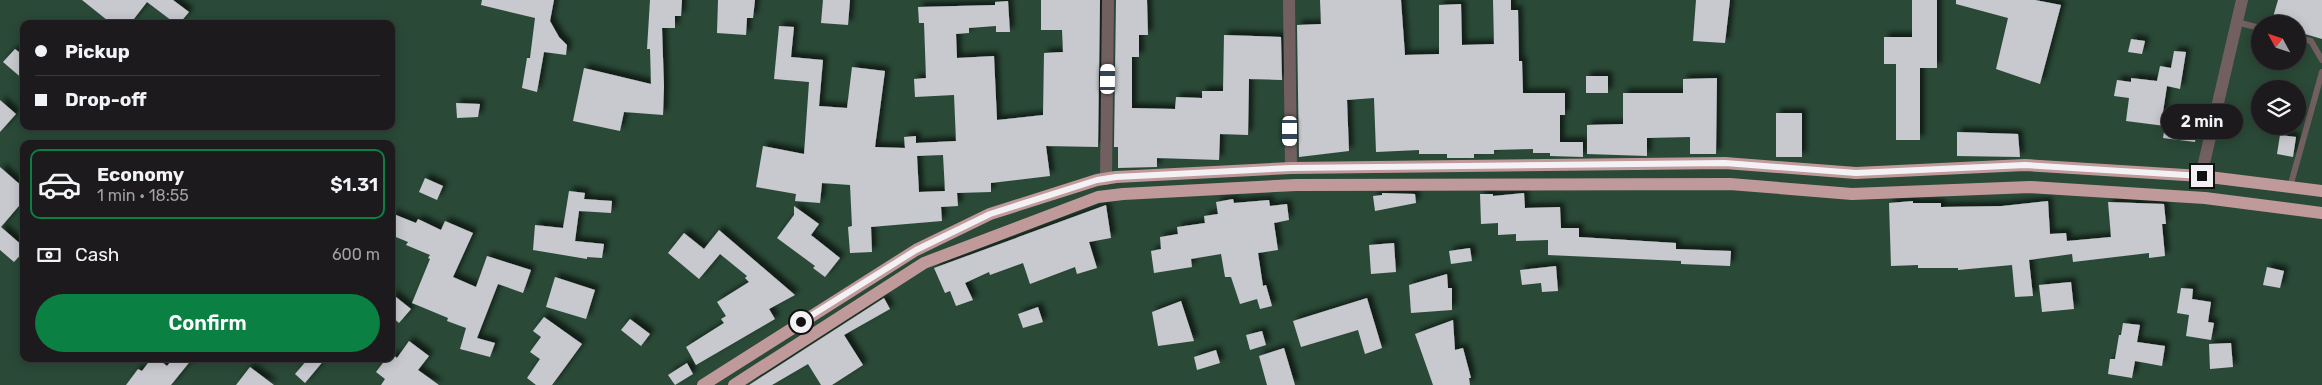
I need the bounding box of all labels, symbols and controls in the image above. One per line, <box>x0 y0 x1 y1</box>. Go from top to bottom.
north arrow <box>2251 15 2306 70</box>
map controls <box>2251 15 2306 135</box>
text: Pickup <box>65 40 130 63</box>
car <box>1100 64 1115 94</box>
button: layers <box>2251 80 2306 135</box>
text: Drop-off <box>65 88 147 111</box>
callout: 2 min <box>2161 104 2243 138</box>
text: 2 min <box>2181 112 2223 131</box>
car <box>1282 116 1297 146</box>
icon: car <box>37 162 82 207</box>
text: Economy <box>97 163 184 186</box>
route end <box>2191 165 2213 187</box>
text: $1.31 <box>330 173 378 196</box>
text: 1 min · 18:55 <box>97 186 189 205</box>
icon: cash <box>35 241 63 269</box>
text: Cash <box>75 243 119 266</box>
text: 600 m <box>332 245 380 264</box>
button: Confirm <box>35 294 380 352</box>
route start <box>790 311 812 333</box>

